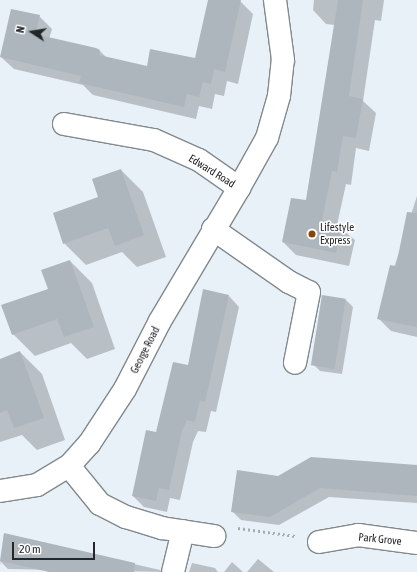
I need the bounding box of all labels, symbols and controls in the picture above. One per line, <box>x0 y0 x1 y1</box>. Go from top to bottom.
north arrow <box>12 12 52 52</box>
text: N <box>14 25 27 34</box>
street label: Edward Road <box>186 152 238 190</box>
place label: Lifestyle Express <box>320 221 354 247</box>
marker: Lifestyle Express <box>307 229 317 239</box>
street label: George Road <box>128 324 162 376</box>
street label: Park Grove <box>358 530 402 548</box>
scale bar <box>14 534 97 560</box>
text: 20 m <box>19 542 41 556</box>

